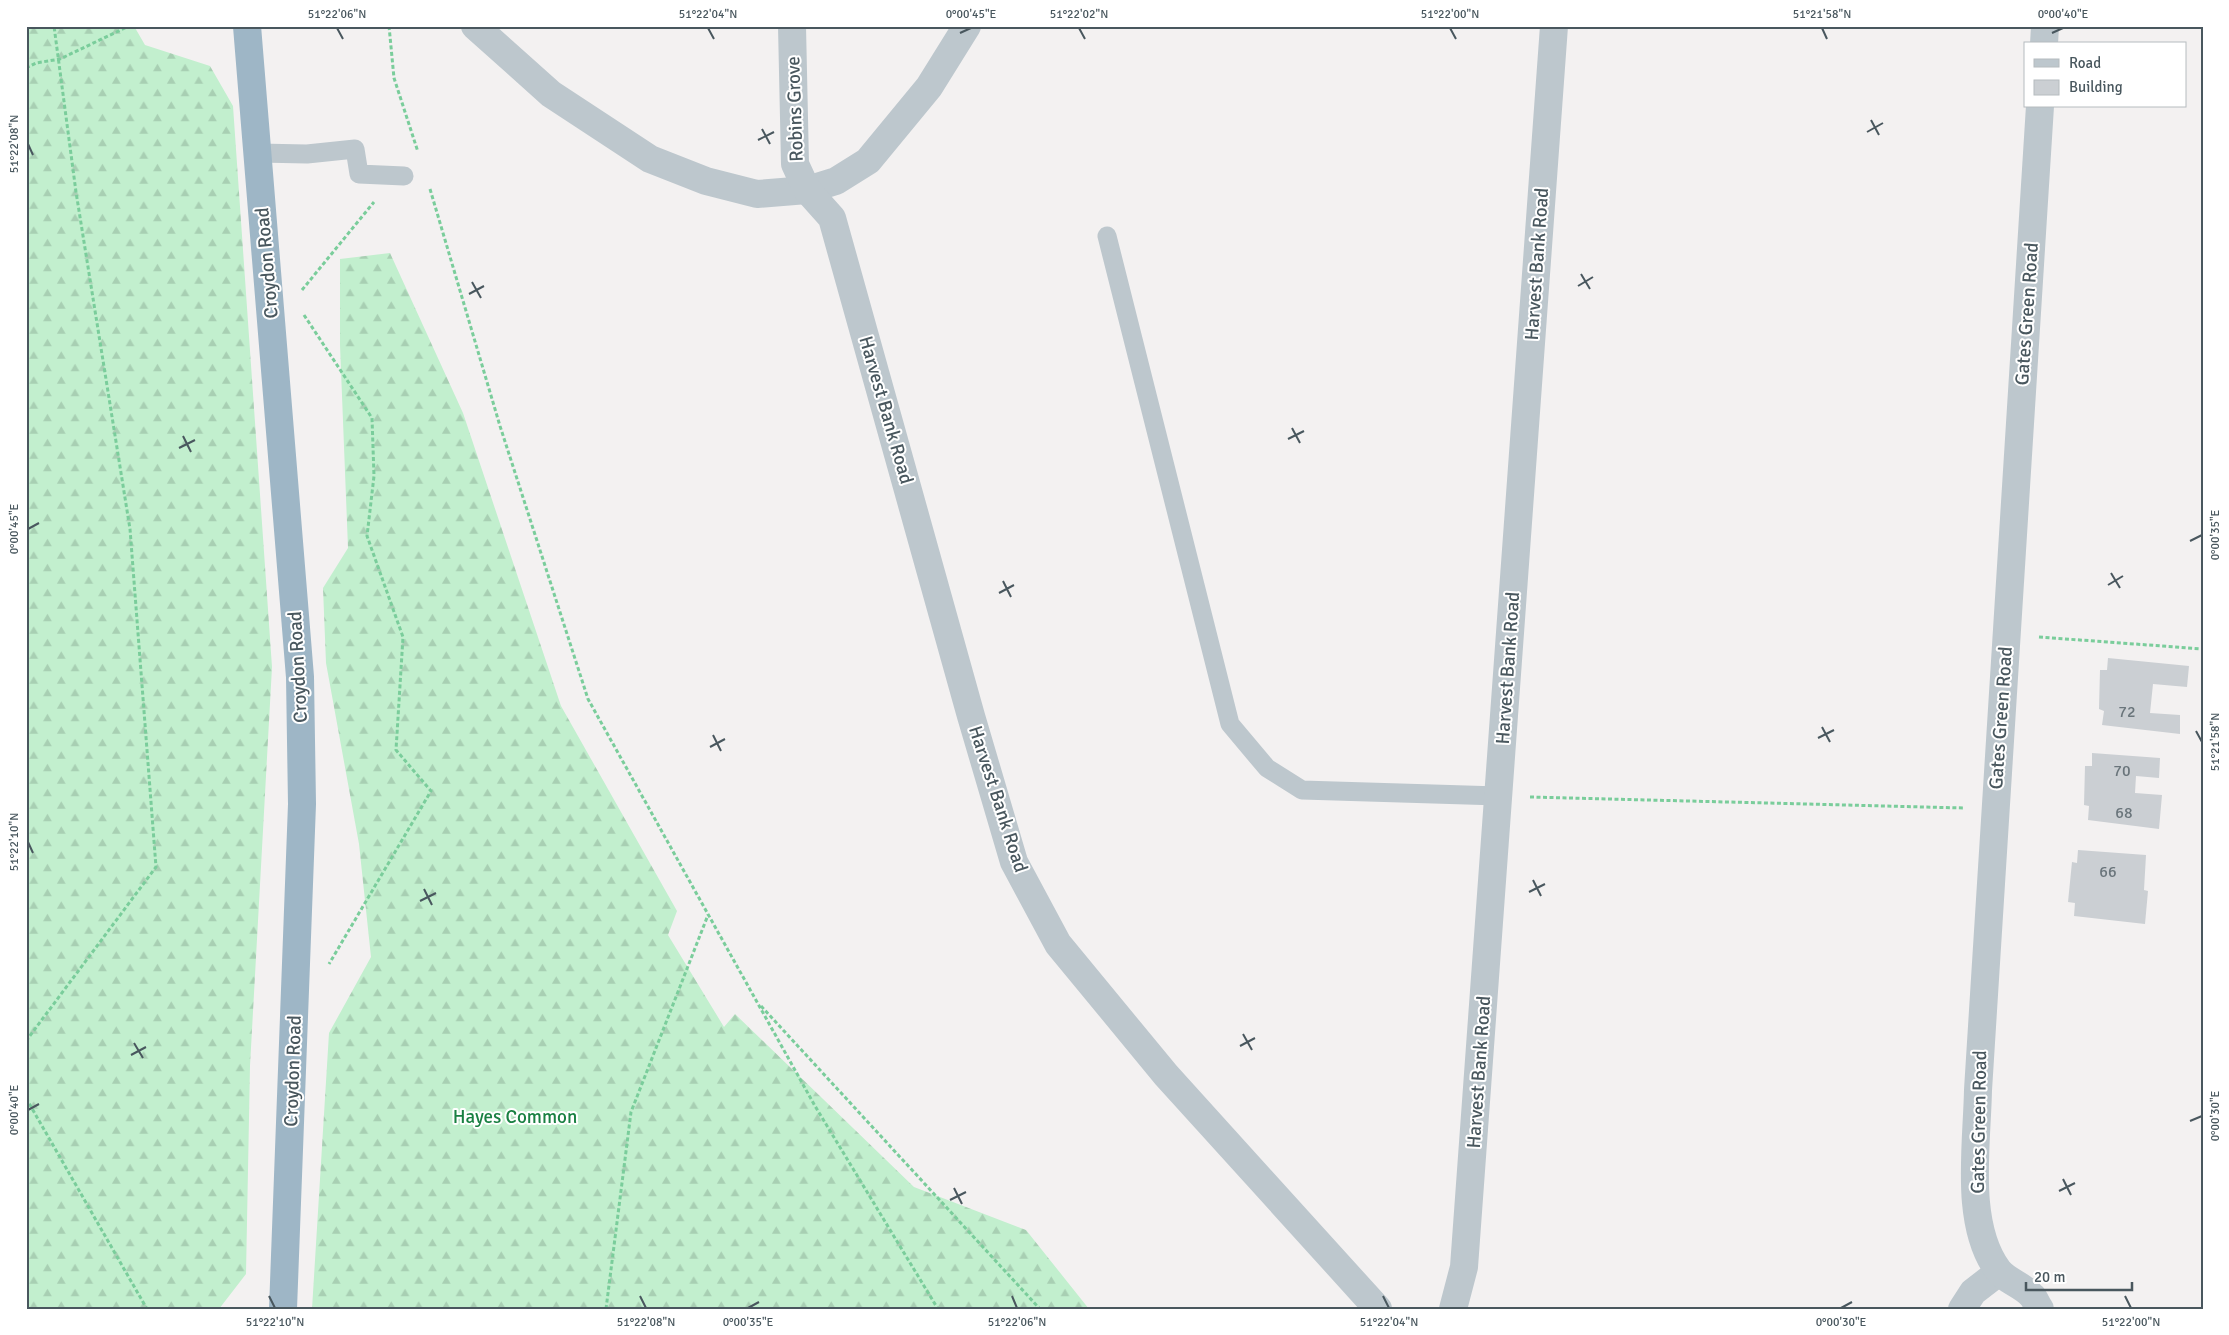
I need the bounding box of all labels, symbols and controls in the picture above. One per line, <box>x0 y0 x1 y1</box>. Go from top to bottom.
text: 51°22'06"N <box>308 7 366 22</box>
text: 51°22'04"N <box>679 7 737 22</box>
text: 0°00'45"E <box>946 7 997 22</box>
text: 51°22'02"N <box>1050 7 1108 22</box>
text: 51°22'00"N <box>1421 7 1479 22</box>
text: 51°21'58"N <box>1793 7 1851 22</box>
text: 0°00'40"E <box>2038 7 2089 22</box>
legend <box>2024 42 2186 108</box>
text: Road <box>2069 54 2101 72</box>
street label: Robins Grove <box>781 56 809 162</box>
text: Building <box>2069 78 2123 96</box>
text: 51°22'08"N <box>7 115 22 173</box>
street label: Harvest Bank Road <box>1520 187 1554 341</box>
street label: Croydon Road <box>250 206 284 320</box>
street label: Gates Green Road <box>2010 242 2044 386</box>
street label: Harvest Bank Road <box>853 333 919 487</box>
text: 0°00'45"E <box>7 503 22 554</box>
text: 0°00'35"E <box>2208 509 2223 560</box>
street label: Harvest Bank Road <box>1491 591 1525 745</box>
street label: Croydon Road <box>283 611 313 723</box>
street label: Gates Green Road <box>1984 646 2018 790</box>
house number: 72 <box>2118 702 2136 722</box>
text: 51°21'58"N <box>2208 713 2223 771</box>
street label: Harvest Bank Road <box>963 723 1033 875</box>
house number: 70 <box>2113 761 2131 781</box>
house number: 68 <box>2115 803 2133 823</box>
text: 51°22'10"N <box>7 813 22 871</box>
house number: 66 <box>2099 862 2117 882</box>
street label: Harvest Bank Road <box>1462 995 1496 1149</box>
street label: Croydon Road <box>279 1015 307 1127</box>
street label: Gates Green Road <box>1966 1050 1992 1194</box>
text: 0°00'40"E <box>7 1084 22 1135</box>
text: 0°00'30"E <box>2208 1090 2223 1141</box>
park label: Hayes Common <box>453 1105 577 1129</box>
scale bar <box>2026 1260 2133 1292</box>
text: 20 m <box>2034 1268 2065 1286</box>
text: 51°22'10"N <box>246 1315 304 1330</box>
text: 51°22'08"N <box>617 1315 675 1330</box>
text: 0°00'35"E <box>723 1315 774 1330</box>
text: 51°22'06"N <box>988 1315 1046 1330</box>
text: 51°22'04"N <box>1360 1315 1418 1330</box>
text: 0°00'30"E <box>1816 1315 1867 1330</box>
text: 51°22'00"N <box>2102 1315 2160 1330</box>

